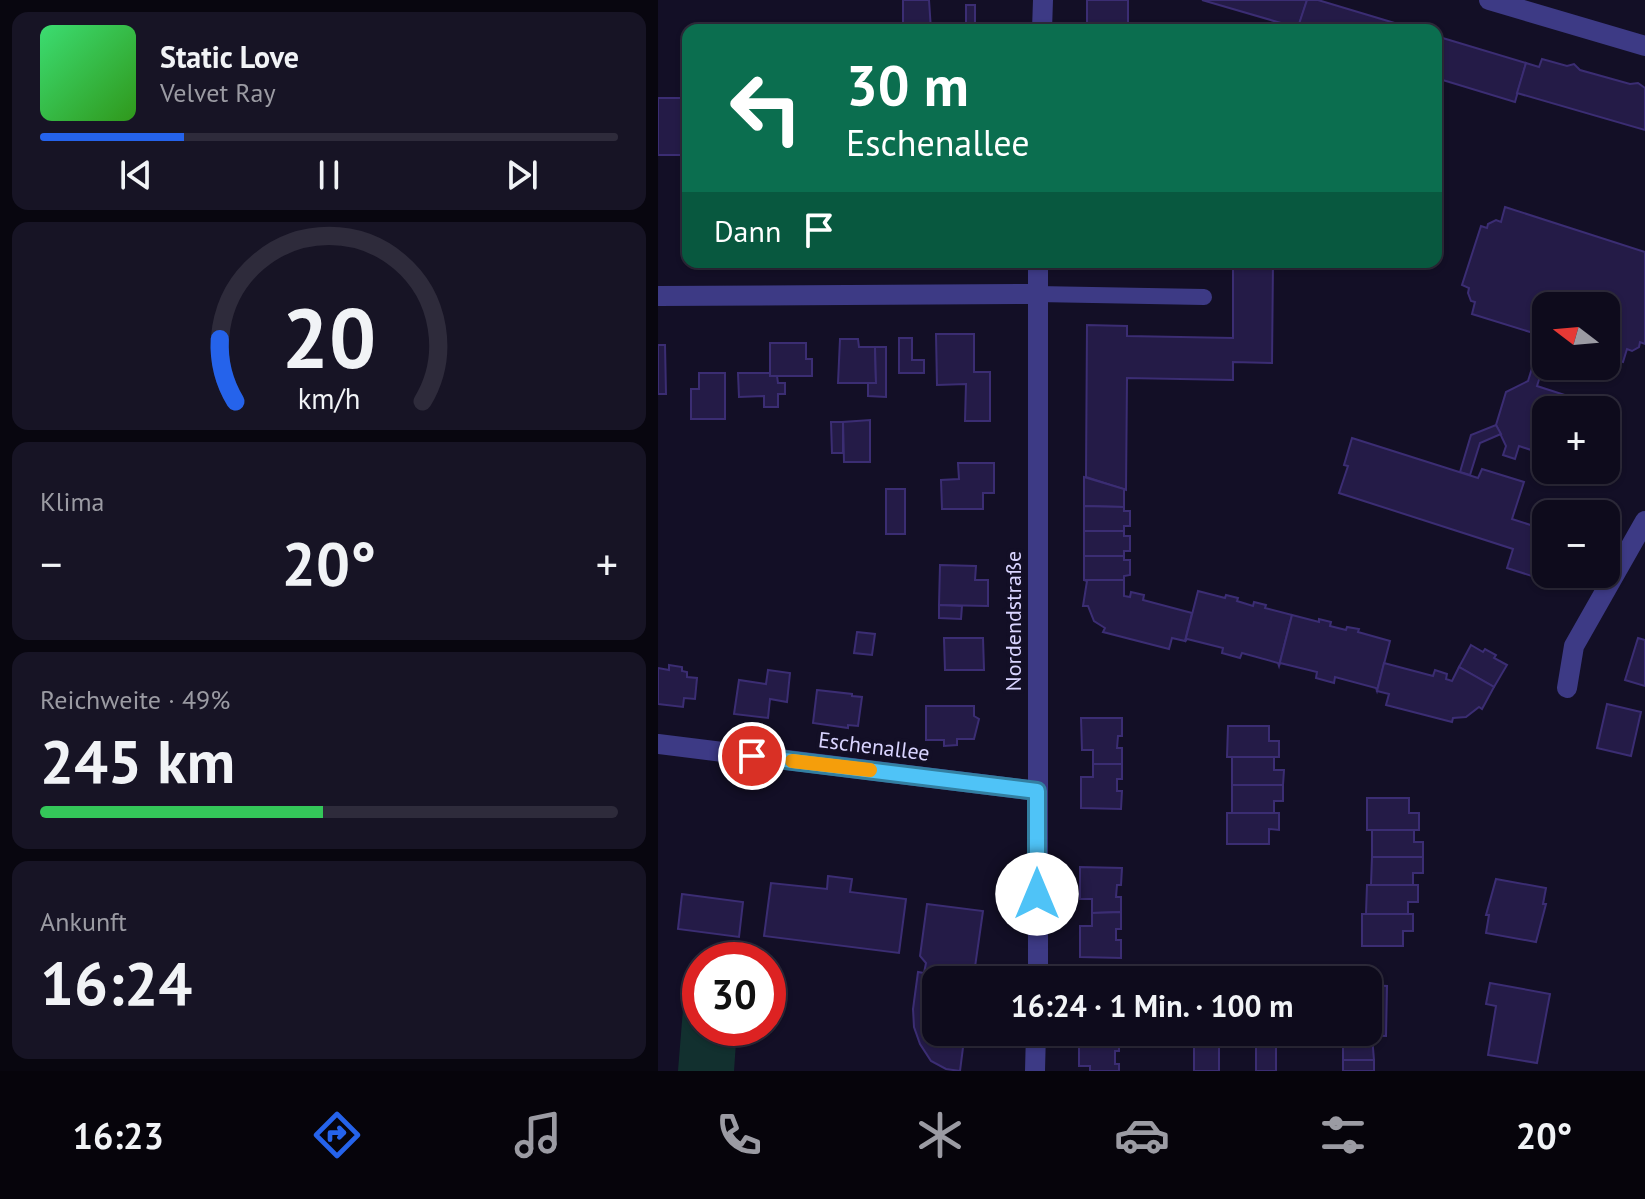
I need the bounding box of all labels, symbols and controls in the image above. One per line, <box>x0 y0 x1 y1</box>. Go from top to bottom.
text: Static Love <box>160 37 299 76</box>
text: 30 m <box>846 49 969 121</box>
icon: left <box>714 56 818 160</box>
text: Velvet Ray <box>160 76 276 109</box>
text: Eschenallee <box>846 119 1029 166</box>
icon: previous <box>114 153 158 197</box>
icon: pause <box>307 153 351 197</box>
icon: next <box>500 153 544 197</box>
icon: arrive <box>797 208 841 252</box>
text: Dann <box>714 211 781 250</box>
text: 20 <box>282 282 376 390</box>
north arrow <box>1532 292 1620 380</box>
map controls <box>1532 292 1620 588</box>
text: km/h <box>298 380 360 417</box>
button: + <box>1532 396 1620 484</box>
text: Klima <box>40 485 104 518</box>
button: − <box>1532 500 1620 588</box>
text: 20° <box>282 524 376 602</box>
text: − <box>40 535 62 592</box>
text: + <box>596 535 618 592</box>
street label: Nordendstraße <box>999 551 1027 691</box>
text: Reichweite · 49% <box>40 683 230 716</box>
text: 245 km <box>40 722 235 800</box>
pin <box>718 722 786 790</box>
street label: Eschenallee <box>817 725 931 767</box>
icon: arrive <box>730 734 774 778</box>
position arrow <box>995 852 1079 936</box>
text: Ankunft <box>40 905 127 938</box>
speed limit sign: 30 <box>682 942 786 1046</box>
text: 16:24 <box>40 944 192 1022</box>
text: 16:24 · 1 Min. · 100 m <box>1011 986 1293 1025</box>
icon: directions <box>309 1107 365 1163</box>
icon: music <box>510 1107 566 1163</box>
icon: phone <box>711 1107 767 1163</box>
icon: climate <box>912 1107 968 1163</box>
icon: car <box>1114 1107 1170 1163</box>
icon: filters <box>1315 1107 1371 1163</box>
text: 16:23 <box>73 1112 164 1159</box>
text: 20° <box>1516 1112 1572 1159</box>

